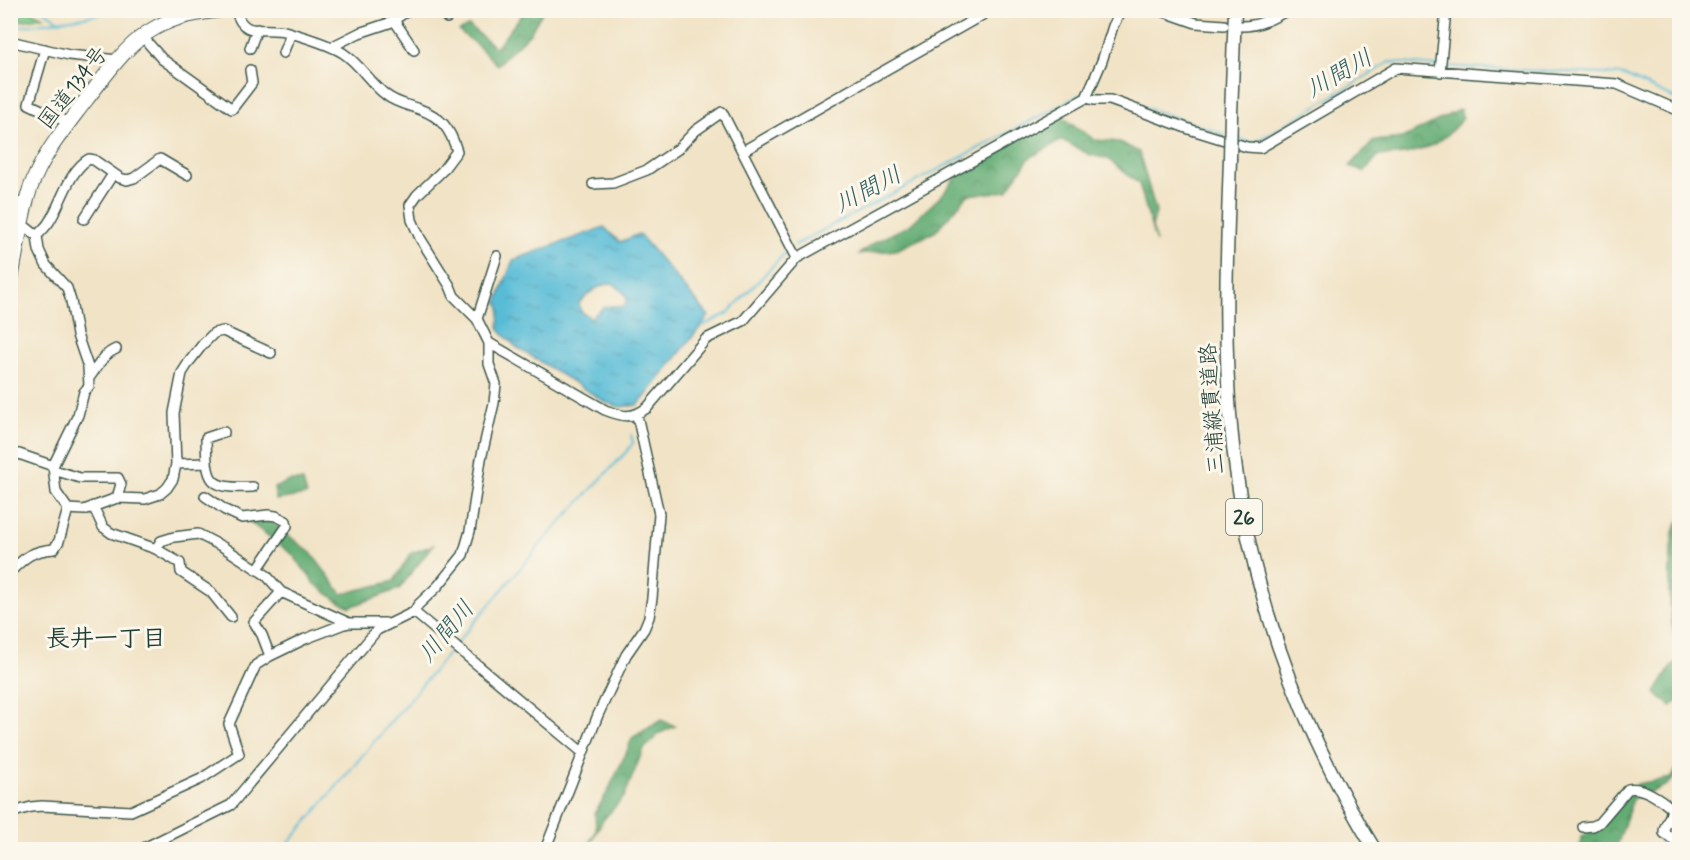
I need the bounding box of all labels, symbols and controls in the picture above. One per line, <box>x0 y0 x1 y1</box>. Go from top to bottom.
street label: 国道134号 <box>32 41 115 136</box>
water label: 川間川 <box>1301 43 1379 106</box>
water label: 川間川 <box>830 160 908 221</box>
street label: 三浦縦貫道路 <box>1194 342 1232 476</box>
road number: 26 <box>1226 499 1262 535</box>
water label: 川間川 <box>412 594 482 670</box>
district label: 長井一丁目 <box>46 624 166 655</box>

